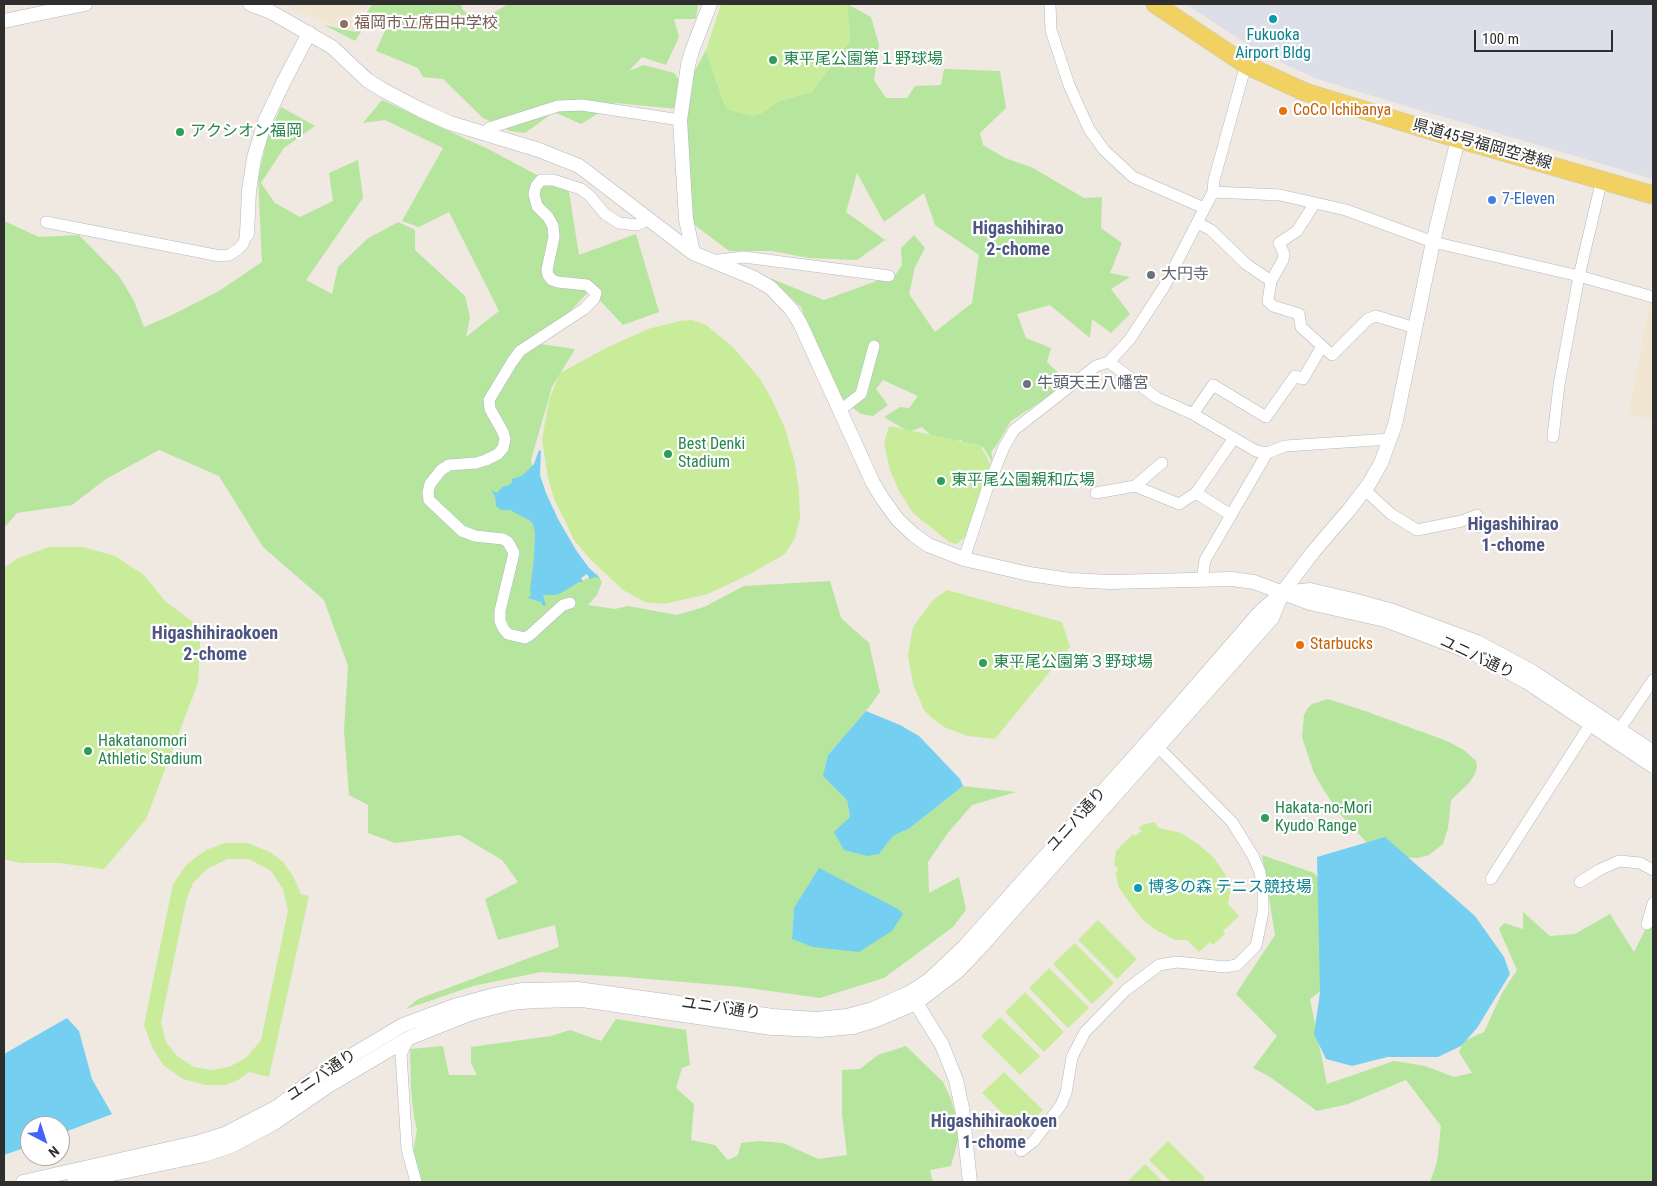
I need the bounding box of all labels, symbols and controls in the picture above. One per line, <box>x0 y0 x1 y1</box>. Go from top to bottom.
marker: Fukuoka Airport Bldg <box>1267 13 1279 25</box>
place label: 福岡市立席田中学校 <box>354 14 498 34</box>
marker: 福岡市立席田中学校 <box>338 18 350 30</box>
scale bar <box>1477 20 1616 52</box>
place label: Fukuoka Airport Bldg <box>1235 26 1311 64</box>
text: 100 m <box>1482 30 1519 48</box>
place label: 東平尾公園第１野球場 <box>783 50 943 70</box>
marker: 東平尾公園第１野球場 <box>767 54 779 66</box>
place label: CoCo Ichibanya <box>1293 101 1391 121</box>
marker: CoCo Ichibanya <box>1277 105 1289 117</box>
street label: 県道45号福岡空港線 <box>1410 116 1554 174</box>
place label: アクシオン福岡 <box>190 122 302 142</box>
marker: アクシオン福岡 <box>174 126 186 138</box>
place label: 7-Eleven <box>1502 190 1555 210</box>
marker: 7-Eleven <box>1486 194 1498 206</box>
district label: Higashihirao 2-chome <box>972 218 1064 260</box>
place label: 大円寺 <box>1161 265 1209 285</box>
marker: 大円寺 <box>1145 269 1157 281</box>
place label: 牛頭天王八幡宮 <box>1037 374 1149 394</box>
marker: 牛頭天王八幡宮 <box>1021 378 1033 390</box>
place label: Best Denki Stadium <box>678 435 745 473</box>
marker: Best Denki Stadium <box>662 448 674 460</box>
place label: 東平尾公園親和広場 <box>951 471 1095 491</box>
marker: 東平尾公園親和広場 <box>935 475 947 487</box>
district label: Higashihirao 1-chome <box>1467 514 1559 556</box>
district label: Higashihiraokoen 2-chome <box>152 623 278 666</box>
street label: ユニバ通り <box>1437 632 1517 684</box>
place label: Starbucks <box>1310 635 1373 655</box>
marker: Starbucks <box>1294 639 1306 651</box>
place label: 東平尾公園第３野球場 <box>993 653 1153 673</box>
marker: 東平尾公園第３野球場 <box>977 657 989 669</box>
place label: Hakatanomori Athletic Stadium <box>98 732 202 770</box>
marker: Hakatanomori Athletic Stadium <box>82 745 94 757</box>
street label: ユニバ通り <box>1043 784 1111 856</box>
place label: Hakata-no-Mori Kyudo Range <box>1275 799 1372 837</box>
marker: Hakata-no-Mori Kyudo Range <box>1259 812 1271 824</box>
place label: 博多の森 テニス競技場 <box>1148 878 1312 898</box>
marker: 博多の森 テニス競技場 <box>1132 882 1144 894</box>
street label: ユニバ通り <box>680 994 762 1024</box>
street label: ユニバ通り <box>283 1046 361 1106</box>
district label: Higashihiraokoen 1-chome <box>931 1111 1057 1154</box>
north arrow <box>20 1116 70 1166</box>
text: N <box>46 1143 62 1161</box>

